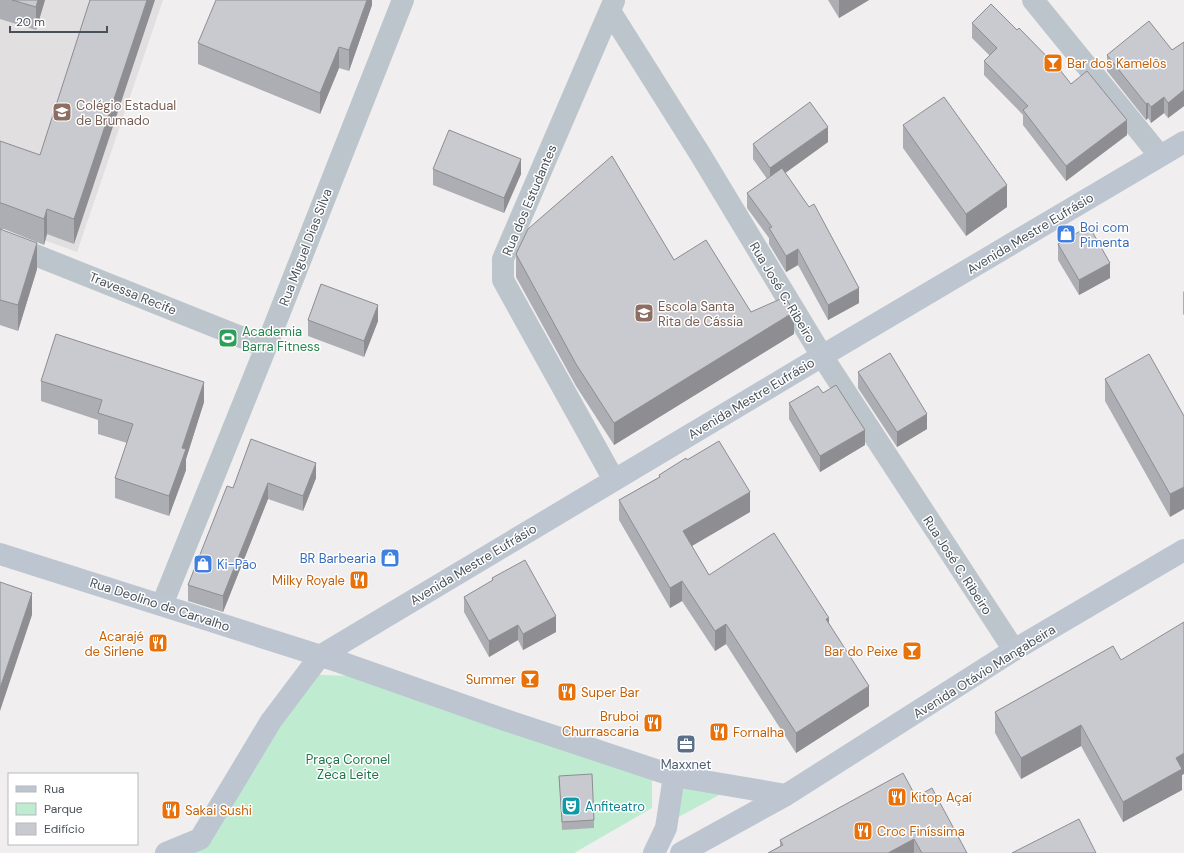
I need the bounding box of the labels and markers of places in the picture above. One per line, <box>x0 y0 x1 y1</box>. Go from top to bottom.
bar icon: Bar dos Kamelôs <box>1042 52 1064 74</box>
place label: Bar dos Kamelôs <box>1067 55 1167 72</box>
place label: Colégio Estadual de Brumado <box>76 97 176 129</box>
school or university icon: Colégio Estadual de Brumado <box>51 101 73 123</box>
place label: Boi com Pimenta <box>1080 219 1129 251</box>
shop icon: Boi com Pimenta <box>1055 223 1077 245</box>
place label: Escola Santa Rita de Cássia <box>658 298 743 330</box>
school or university icon: Escola Santa Rita de Cássia <box>633 302 655 324</box>
place label: Academia Barra Fitness <box>242 323 320 355</box>
sports icon: Academia Barra Fitness <box>217 327 239 349</box>
shop icon: BR Barbearia <box>379 547 401 569</box>
place label: BR Barbearia <box>300 550 376 567</box>
shop icon: Ki-Pão <box>192 553 214 575</box>
place label: Ki-Pão <box>217 556 257 573</box>
restaurant icon: Milky Royale <box>348 569 370 591</box>
place label: Milky Royale <box>272 572 345 589</box>
place label: Acarajé de Sirlene <box>84 628 144 660</box>
restaurant icon: Acarajé de Sirlene <box>147 632 169 654</box>
bar icon: Bar do Peixe <box>901 640 923 662</box>
place label: Bar do Peixe <box>824 643 898 660</box>
bar icon: Summer <box>519 668 541 690</box>
place label: Summer <box>466 671 516 688</box>
restaurant icon: Super Bar <box>556 681 578 703</box>
place label: Super Bar <box>581 684 640 701</box>
place label: Bruboi Churrascaria <box>562 708 639 740</box>
restaurant icon: Bruboi Churrascaria <box>642 712 664 734</box>
restaurant icon: Fornalha <box>708 721 730 743</box>
place label: Fornalha <box>733 724 784 741</box>
office icon: Maxxnet <box>675 733 697 755</box>
place label: Maxxnet <box>661 756 711 773</box>
restaurant icon: Kitop Açaí <box>886 786 908 808</box>
place label: Kitop Açaí <box>911 789 972 806</box>
theatre icon: Anfiteatro <box>560 795 582 817</box>
place label: Anfiteatro <box>585 798 645 815</box>
restaurant icon: Sakai Sushi <box>160 799 182 821</box>
place label: Sakai Sushi <box>185 802 252 819</box>
restaurant icon: Croc Finíssima <box>852 820 874 842</box>
place label: Croc Finíssima <box>877 823 965 840</box>

